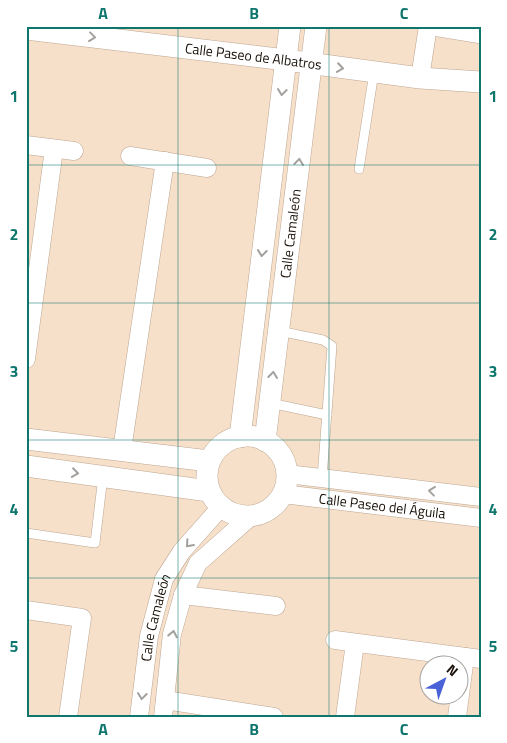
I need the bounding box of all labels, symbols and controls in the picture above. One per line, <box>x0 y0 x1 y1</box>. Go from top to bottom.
text: A <box>98 1 108 25</box>
text: B <box>249 1 259 25</box>
text: C <box>400 1 409 25</box>
one-way arrow <box>88 31 96 42</box>
street label: Calle Paseo de Albatros <box>184 37 323 75</box>
one-way arrow <box>336 62 344 72</box>
text: 1 <box>10 84 18 108</box>
text: 1 <box>489 84 497 108</box>
one-way arrow <box>277 88 288 96</box>
one-way arrow <box>293 157 304 165</box>
street label: Calle Camaleón <box>274 188 306 279</box>
text: 2 <box>10 222 18 246</box>
text: 2 <box>489 222 497 246</box>
one-way arrow <box>257 250 268 258</box>
text: 3 <box>10 359 18 383</box>
text: 3 <box>489 359 497 383</box>
one-way arrow <box>267 371 278 379</box>
one-way arrow <box>70 467 79 477</box>
one-way arrow <box>428 486 436 497</box>
street label: Calle Paseo del Águila <box>318 487 447 524</box>
text: 4 <box>10 497 19 521</box>
text: 4 <box>489 497 498 521</box>
one-way arrow <box>185 538 194 547</box>
street label: Calle Camaleón <box>135 569 175 663</box>
one-way arrow <box>168 629 178 638</box>
text: 5 <box>10 634 19 658</box>
text: 5 <box>489 634 498 658</box>
north arrow <box>420 656 470 706</box>
text: N <box>442 659 463 681</box>
one-way arrow <box>137 692 148 700</box>
text: A <box>98 717 108 741</box>
text: B <box>249 717 259 741</box>
text: C <box>400 717 409 741</box>

